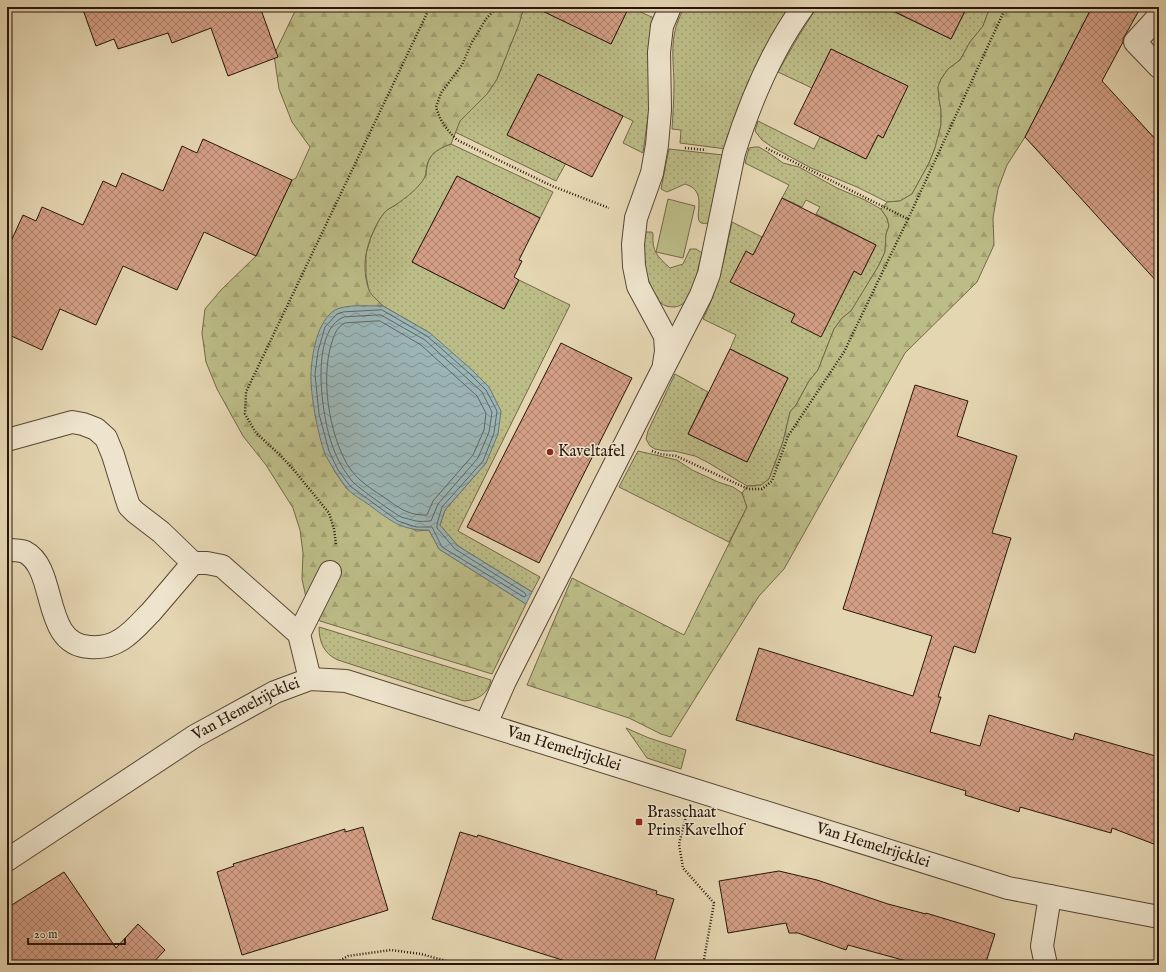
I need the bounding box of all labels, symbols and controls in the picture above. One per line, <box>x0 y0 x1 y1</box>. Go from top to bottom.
place label: Kaveltafel <box>558 442 626 462</box>
marker: Kaveltafel <box>545 447 555 457</box>
street label: Van Hemelrijcklei <box>188 674 303 746</box>
street label: Van Hemelrijcklei <box>503 722 623 776</box>
place label: Brasschaat Prins Kavelhof <box>647 803 747 841</box>
marker: Brasschaat Prins Kavelhof <box>634 817 644 827</box>
street label: Van Hemelrijcklei <box>812 818 933 873</box>
scale bar <box>28 920 125 946</box>
text: 20 m <box>34 927 57 942</box>

